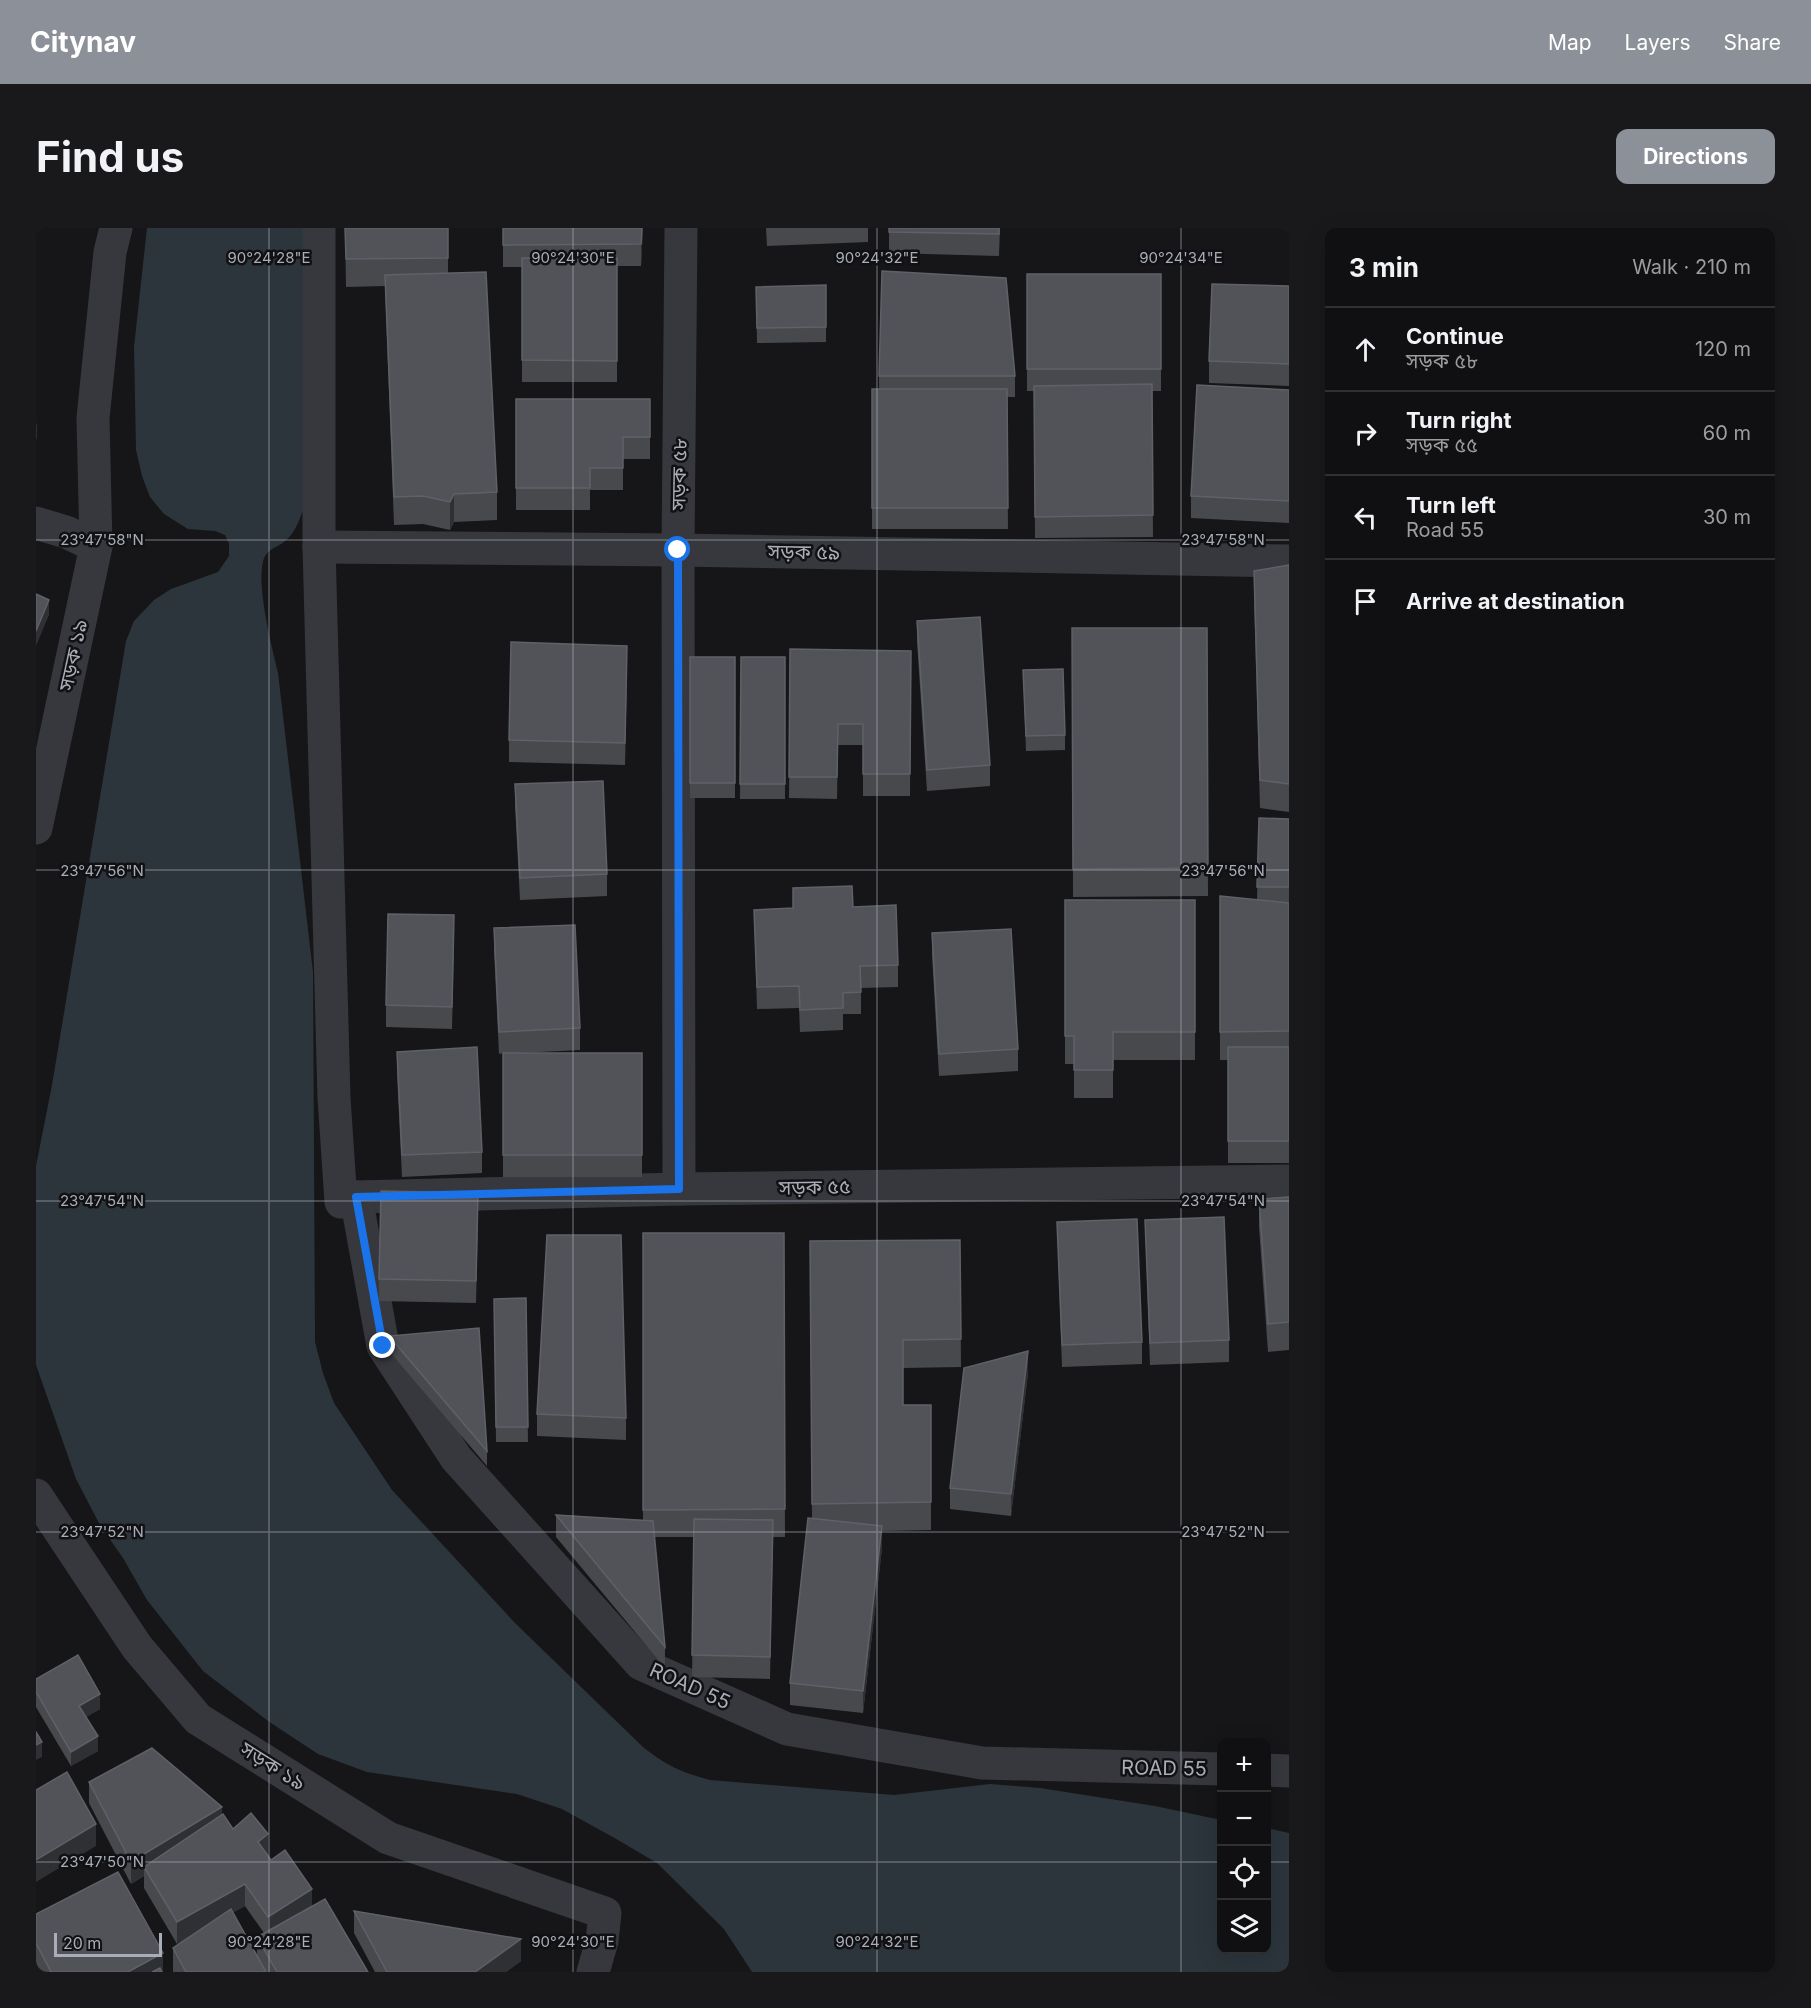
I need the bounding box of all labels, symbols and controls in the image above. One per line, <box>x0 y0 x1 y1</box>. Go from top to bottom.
text: Citynav <box>30 25 136 59</box>
text: Map <box>1548 30 1592 55</box>
text: Layers <box>1625 30 1691 55</box>
text: Share <box>1724 30 1781 55</box>
button: Directions <box>1616 129 1775 184</box>
text: Find us <box>36 131 184 182</box>
text: 90°24'28"E <box>227 248 311 267</box>
text: 90°24'30"E <box>531 248 615 267</box>
text: 90°24'32"E <box>835 248 919 267</box>
text: 90°24'34"E <box>1139 248 1223 267</box>
text: 3 min <box>1349 252 1419 283</box>
text: Walk · 210 m <box>1632 255 1751 279</box>
text: Continue <box>1406 323 1504 349</box>
icon: ahead <box>1349 333 1382 366</box>
text: 120 m <box>1695 337 1751 361</box>
text: সড়ক ৫৮ <box>1406 349 1478 373</box>
text: Turn right <box>1406 407 1512 433</box>
icon: right <box>1349 417 1382 450</box>
text: 60 m <box>1703 421 1751 445</box>
text: সড়ক ৫৫ <box>1406 433 1478 457</box>
street label: সড়ক ৫৮ <box>666 438 692 511</box>
text: Turn left <box>1406 492 1496 518</box>
icon: left <box>1349 501 1382 534</box>
text: 30 m <box>1703 505 1751 529</box>
text: Road 55 <box>1406 518 1484 542</box>
text: 23°47'58"N <box>60 530 144 549</box>
text: 23°47'58"N <box>1181 530 1265 549</box>
route start <box>664 536 690 562</box>
street label: সড়ক ৫৯ <box>767 539 840 565</box>
icon: arrive <box>1349 585 1382 618</box>
text: Arrive at destination <box>1406 588 1625 614</box>
street label: সড়ক ১৯ <box>54 617 92 694</box>
text: 23°47'56"N <box>60 861 144 880</box>
text: 23°47'56"N <box>1181 861 1265 880</box>
street label: সড়ক ৫৫ <box>778 1174 851 1200</box>
text: 23°47'54"N <box>60 1191 144 1210</box>
text: 23°47'54"N <box>1181 1191 1265 1210</box>
route end <box>369 1332 395 1358</box>
text: 23°47'52"N <box>60 1522 144 1541</box>
text: 23°47'52"N <box>1181 1522 1265 1541</box>
street label: ROAD 55 <box>646 1658 734 1714</box>
street label: সড়ক ১৯ <box>235 1736 310 1795</box>
map controls <box>1217 1738 1271 1954</box>
button: + <box>1217 1738 1271 1792</box>
street label: ROAD 55 <box>1121 1755 1207 1781</box>
button: − <box>1217 1792 1271 1846</box>
button: locate <box>1217 1846 1271 1900</box>
text: 23°47'50"N <box>60 1852 144 1871</box>
button: layers <box>1217 1900 1271 1954</box>
scale bar <box>54 1930 162 1958</box>
text: 90°24'28"E <box>227 1932 311 1951</box>
text: 90°24'30"E <box>531 1932 615 1951</box>
text: 90°24'32"E <box>835 1932 919 1951</box>
text: 20 m <box>63 1933 101 1953</box>

